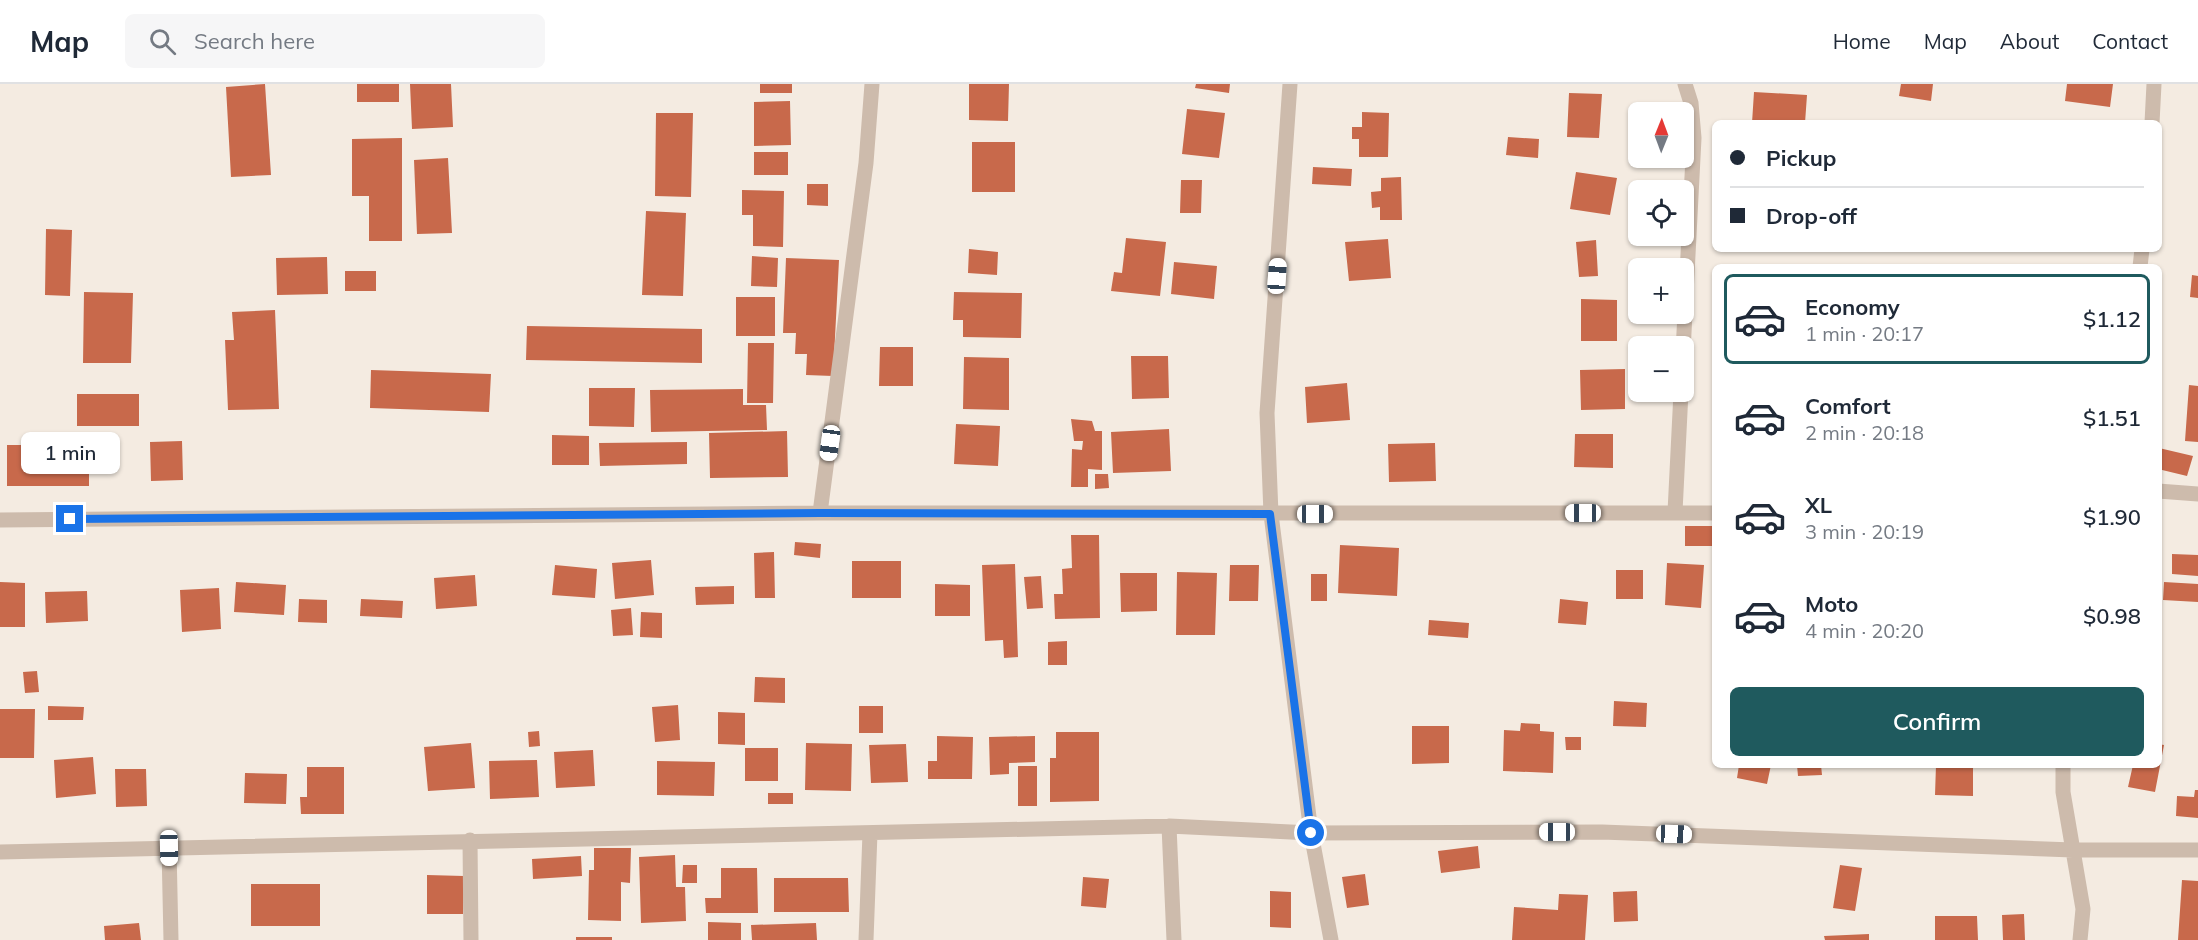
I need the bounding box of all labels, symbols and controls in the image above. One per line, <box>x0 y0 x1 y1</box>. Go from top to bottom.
search box <box>125 14 545 68</box>
text: Map <box>30 24 89 59</box>
icon: search <box>146 25 179 58</box>
text: Search here <box>194 27 315 55</box>
text: Home <box>1833 28 1891 54</box>
text: Map <box>1924 28 1967 54</box>
text: About <box>2000 28 2059 54</box>
text: Contact <box>2092 28 2168 54</box>
north arrow <box>1628 102 1694 168</box>
map controls <box>1628 102 1694 402</box>
text: Pickup <box>1766 144 1836 172</box>
button: locate <box>1628 180 1694 246</box>
text: Drop-off <box>1766 202 1857 230</box>
car <box>1267 257 1287 295</box>
button: + <box>1628 258 1694 324</box>
icon: car <box>1733 292 1787 346</box>
text: Economy <box>1805 293 1900 321</box>
text: $1.12 <box>2083 305 2141 333</box>
text: 1 min · 20:17 <box>1805 321 1924 346</box>
button: − <box>1628 336 1694 402</box>
icon: car <box>1733 391 1787 445</box>
text: Comfort <box>1805 392 1891 420</box>
text: $1.51 <box>2083 404 2141 432</box>
text: 2 min · 20:18 <box>1805 420 1924 445</box>
car <box>819 424 841 462</box>
callout: 1 min <box>20 432 119 474</box>
text: 1 min <box>45 440 96 465</box>
icon: car <box>1733 490 1787 544</box>
text: XL <box>1805 491 1832 519</box>
text: $1.90 <box>2083 503 2141 531</box>
car <box>1565 504 1601 522</box>
route end <box>56 505 83 532</box>
car <box>1297 505 1333 523</box>
text: 3 min · 20:19 <box>1805 519 1924 544</box>
icon: car <box>1733 589 1787 643</box>
text: Moto <box>1805 590 1858 618</box>
text: $0.98 <box>2083 602 2141 630</box>
text: 4 min · 20:20 <box>1805 618 1924 643</box>
button: Confirm <box>1730 687 2144 756</box>
route start <box>1297 819 1324 846</box>
car <box>1539 823 1575 841</box>
car <box>1656 824 1692 844</box>
car <box>160 830 178 866</box>

